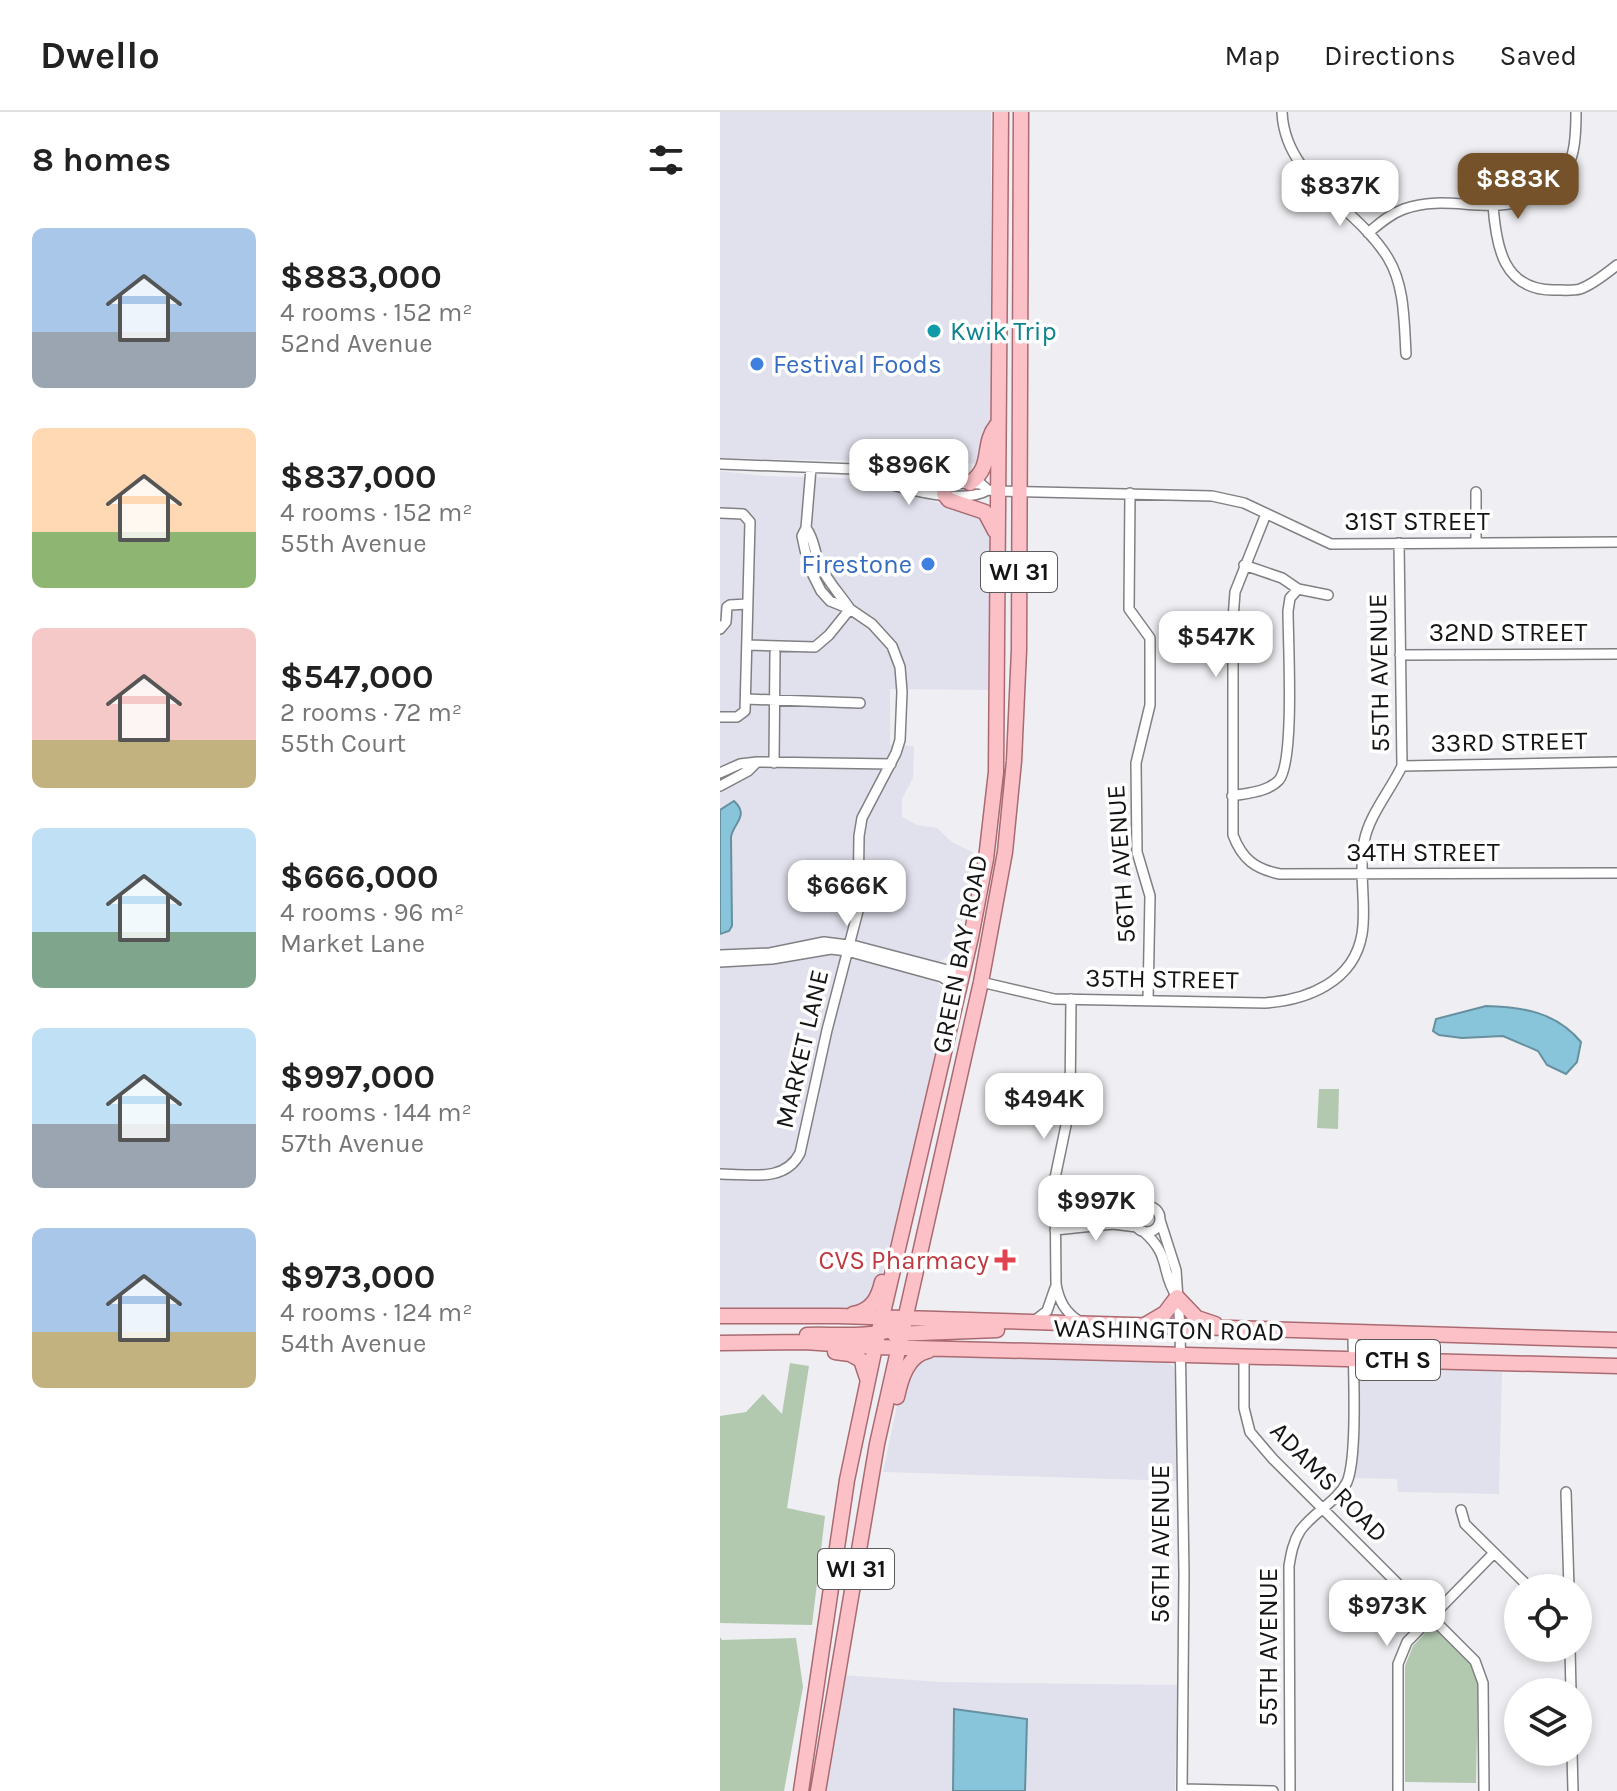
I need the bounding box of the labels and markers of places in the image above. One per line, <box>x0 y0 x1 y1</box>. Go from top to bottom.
pin: $883K <box>1462 153 1574 221</box>
pin: $837K <box>1284 160 1396 228</box>
place label: Kwik Trip <box>950 316 1057 347</box>
marker: Kwik Trip <box>925 322 943 340</box>
place label: Festival Foods <box>773 349 942 380</box>
marker: Festival Foods <box>748 355 766 373</box>
pin: $896K <box>853 439 965 507</box>
place label: Firestone <box>801 549 912 580</box>
marker: Firestone <box>919 555 937 573</box>
pin: $547K <box>1160 611 1272 679</box>
pin: $666K <box>791 860 903 928</box>
pin: $494K <box>988 1073 1100 1141</box>
pin: $997K <box>1040 1175 1152 1243</box>
place label: CVS Pharmacy <box>819 1245 989 1276</box>
marker: CVS Pharmacy <box>996 1251 1014 1269</box>
pin: $973K <box>1331 1580 1443 1648</box>

